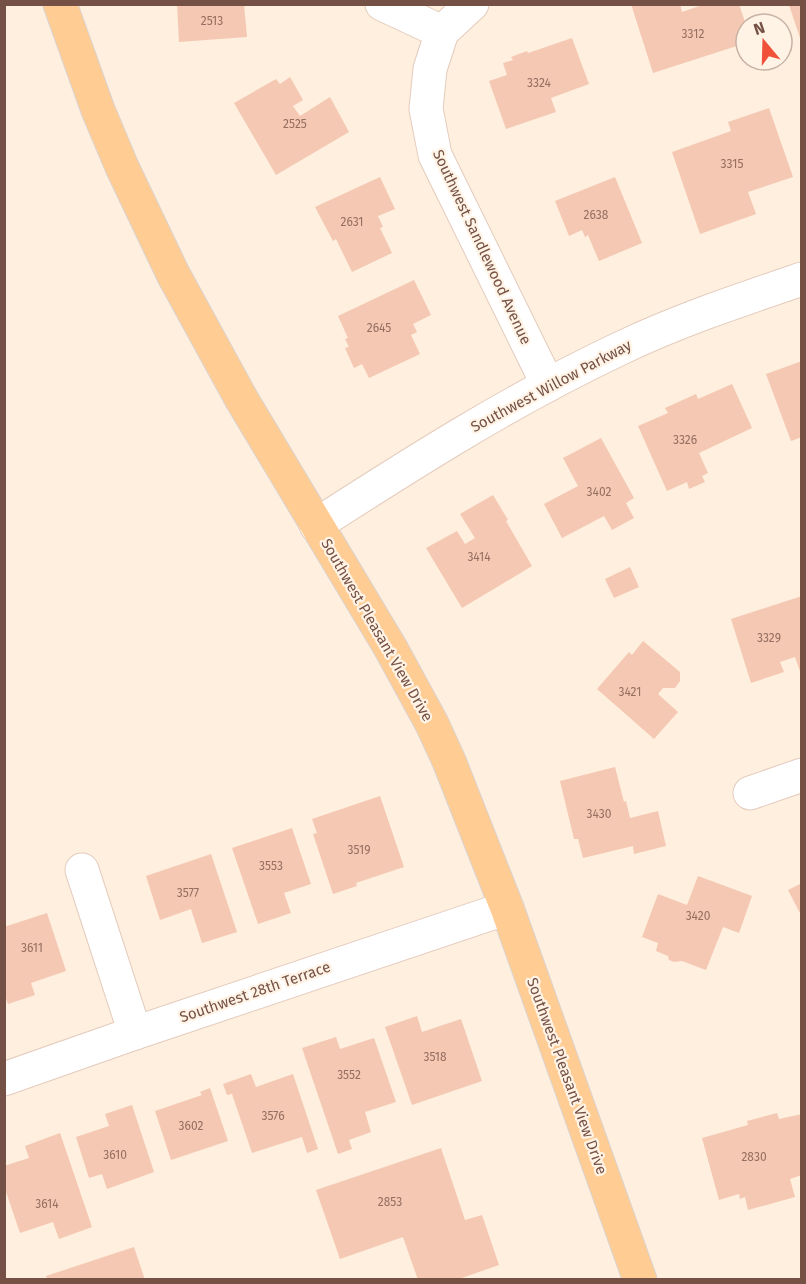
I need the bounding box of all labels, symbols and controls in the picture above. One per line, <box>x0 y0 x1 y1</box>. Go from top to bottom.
north arrow <box>734 12 794 72</box>
house number: 2513 <box>201 14 223 28</box>
text: N <box>751 18 767 39</box>
house number: 3312 <box>682 27 704 41</box>
house number: 3324 <box>527 76 552 90</box>
house number: 2525 <box>283 117 307 131</box>
street label: Southwest Sandlewood Avenue <box>429 147 535 347</box>
house number: 3315 <box>721 157 743 171</box>
house number: 2638 <box>584 208 609 222</box>
house number: 2631 <box>340 215 364 229</box>
house number: 2645 <box>367 321 391 335</box>
street label: Southwest Willow Parkway <box>468 336 635 436</box>
house number: 3326 <box>673 433 697 447</box>
house number: 3402 <box>587 485 611 499</box>
street label: Southwest Pleasant View Drive <box>317 535 437 725</box>
house number: 3414 <box>467 550 491 564</box>
house number: 3329 <box>757 631 781 645</box>
house number: 3421 <box>619 685 641 699</box>
house number: 3430 <box>587 807 612 821</box>
house number: 3519 <box>348 843 370 857</box>
house number: 3553 <box>259 859 283 873</box>
house number: 3577 <box>177 886 199 900</box>
house number: 3420 <box>686 909 711 923</box>
house number: 3611 <box>21 941 43 955</box>
street label: Southwest 28th Terrace <box>177 958 333 1026</box>
street label: Southwest Pleasant View Drive <box>523 975 611 1177</box>
house number: 3518 <box>423 1050 447 1064</box>
house number: 3552 <box>337 1068 361 1082</box>
house number: 3576 <box>261 1109 285 1123</box>
house number: 3602 <box>179 1119 203 1133</box>
house number: 3610 <box>103 1148 127 1162</box>
house number: 2830 <box>741 1150 767 1164</box>
house number: 2853 <box>378 1195 402 1209</box>
house number: 3614 <box>35 1197 59 1211</box>

